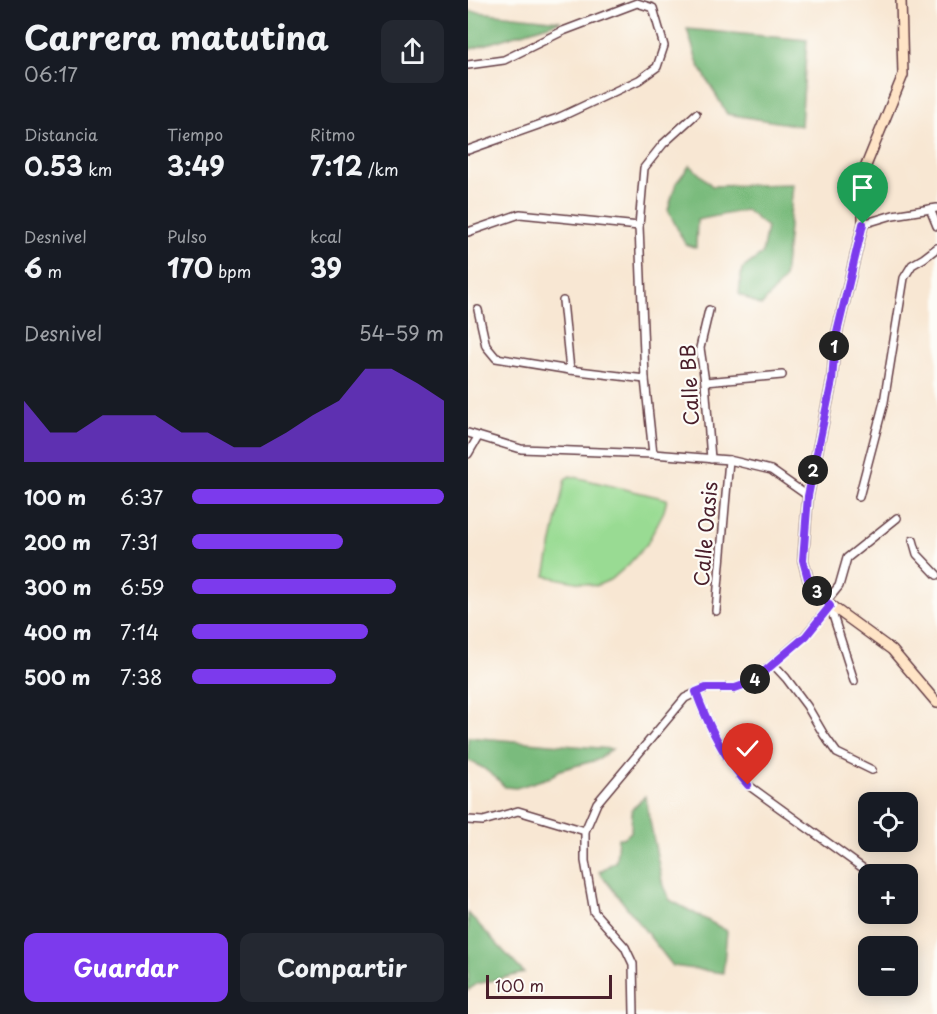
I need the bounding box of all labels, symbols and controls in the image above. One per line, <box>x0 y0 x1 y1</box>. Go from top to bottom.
text: Carrera matutina <box>24 11 329 61</box>
button: share <box>381 20 444 83</box>
text: 06:17 <box>24 59 78 89</box>
text: Distancia <box>24 122 98 146</box>
text: Tiempo <box>167 122 223 146</box>
text: Ritmo <box>310 122 355 146</box>
text: 0.53 <box>24 146 83 185</box>
text: 3:49 <box>167 146 225 185</box>
text: 7:12 <box>310 146 363 185</box>
text: km <box>83 157 112 181</box>
text: /km <box>363 157 399 181</box>
pin <box>837 162 888 224</box>
icon: arrive <box>846 171 879 204</box>
text: Desnivel <box>24 224 86 248</box>
text: Pulso <box>167 224 207 248</box>
text: kcal <box>310 224 342 248</box>
text: 6 <box>24 248 42 287</box>
text: 170 <box>167 248 213 287</box>
text: 39 <box>310 248 342 287</box>
text: m <box>42 259 62 283</box>
text: bpm <box>213 259 251 283</box>
text: Desnivel <box>24 318 102 348</box>
text: 54–59 m <box>359 318 444 348</box>
pin: 1 <box>819 331 849 361</box>
text: 1 <box>830 334 838 358</box>
street label: Calle BB <box>672 344 706 426</box>
pin: 2 <box>798 455 828 485</box>
text: 2 <box>807 458 819 482</box>
street label: Calle Oasis <box>685 480 725 588</box>
text: 100 m <box>24 482 86 512</box>
text: 6:37 <box>120 482 163 512</box>
text: 200 m <box>24 527 91 557</box>
text: 7:31 <box>120 527 158 557</box>
text: 300 m <box>24 572 92 602</box>
text: 6:59 <box>120 572 165 602</box>
pin: 3 <box>802 576 832 606</box>
text: 3 <box>812 579 822 603</box>
text: 400 m <box>24 617 92 647</box>
text: 7:14 <box>120 617 159 647</box>
text: 500 m <box>24 662 91 692</box>
text: 7:38 <box>120 662 162 692</box>
pin: 4 <box>740 664 770 694</box>
text: 4 <box>750 667 760 691</box>
pin <box>722 723 773 785</box>
icon: check <box>731 732 764 765</box>
map controls <box>858 792 918 996</box>
button: locate <box>858 792 918 852</box>
button: + <box>858 864 918 924</box>
button: Guardar <box>24 933 228 1002</box>
button: Compartir <box>240 933 444 1002</box>
button: − <box>858 936 918 996</box>
scale bar <box>486 972 612 1000</box>
text: 100 m <box>495 973 544 997</box>

